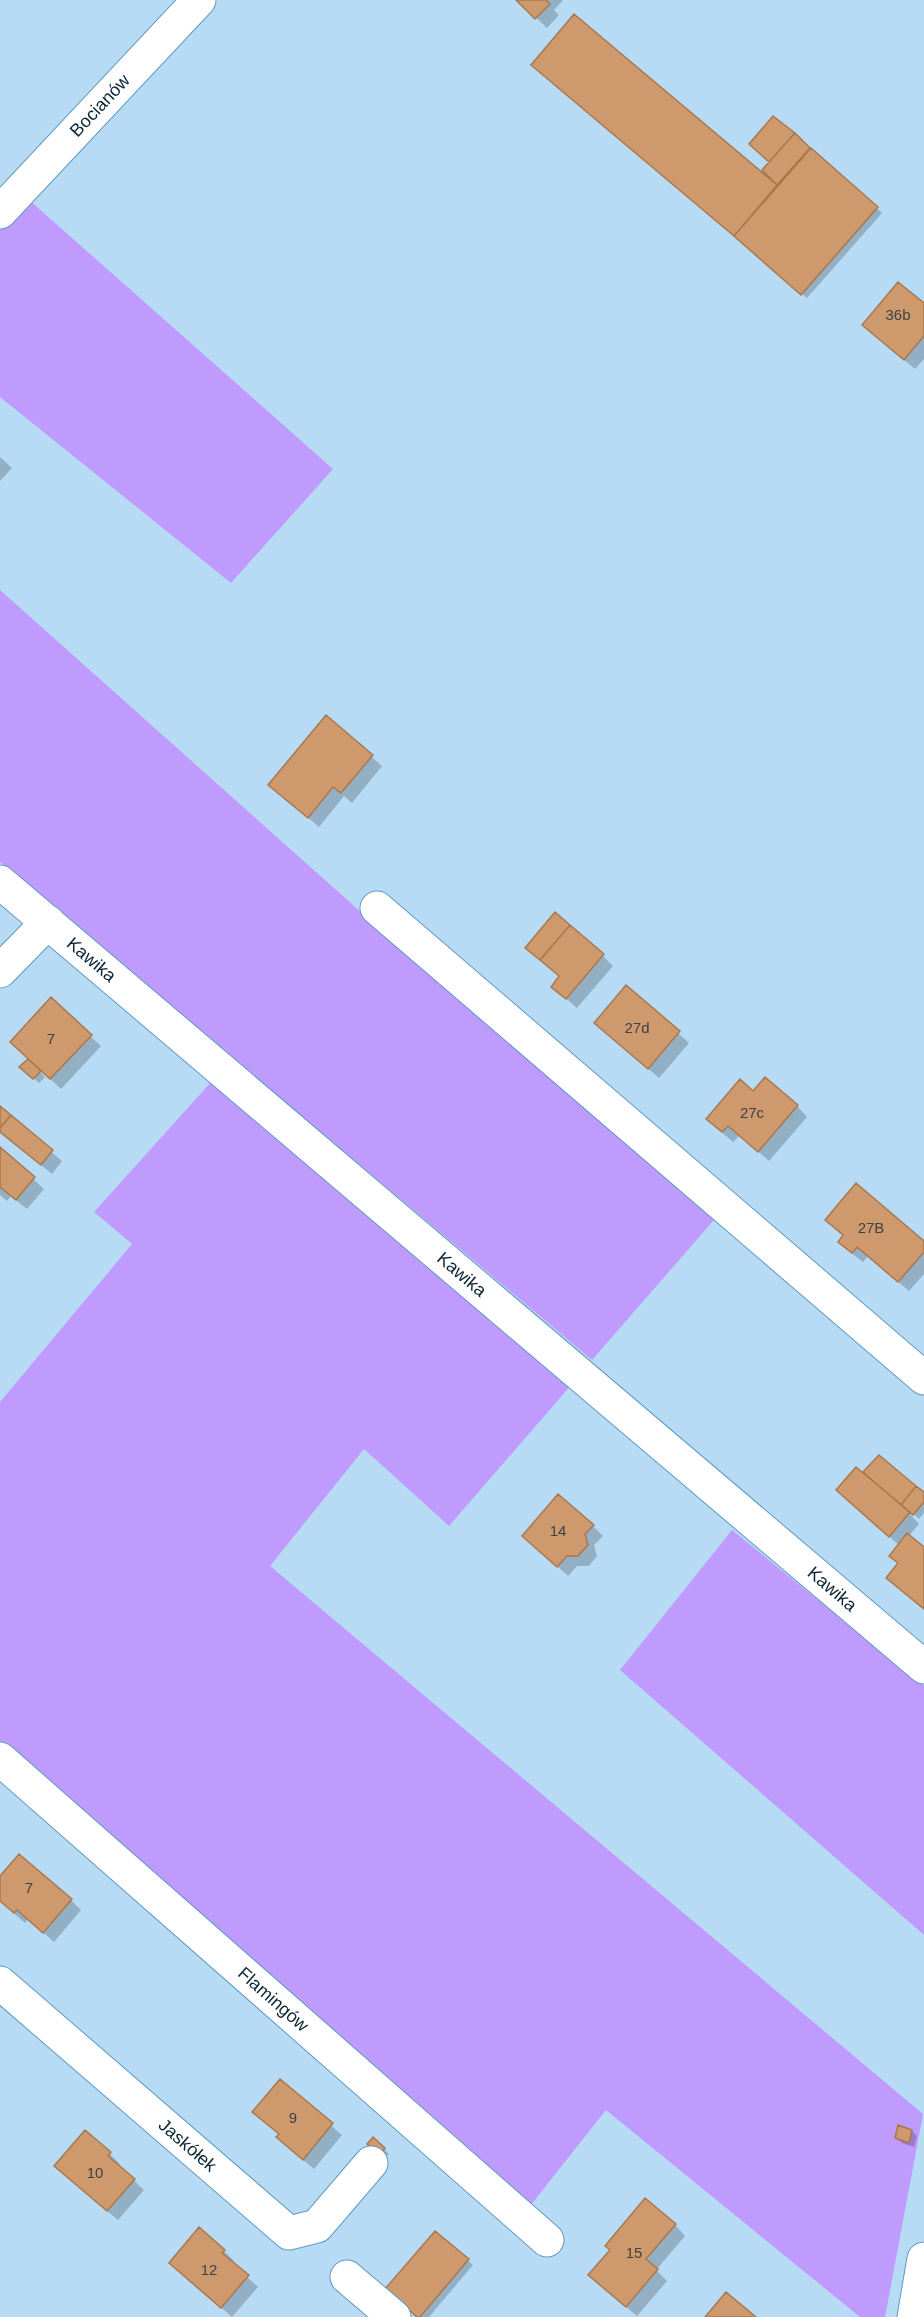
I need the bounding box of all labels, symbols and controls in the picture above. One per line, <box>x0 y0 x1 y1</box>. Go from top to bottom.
street label: Bocianów <box>66 70 135 141</box>
house number: 36b <box>885 306 911 323</box>
street label: Kawika <box>63 933 121 987</box>
house number: 27d <box>624 1019 650 1036</box>
house number: 7 <box>47 1030 55 1047</box>
house number: 27c <box>740 1104 765 1121</box>
house number: 27B <box>858 1219 884 1236</box>
street label: Kawika <box>433 1248 491 1301</box>
house number: 14 <box>550 1522 566 1539</box>
street label: Kawika <box>804 1563 862 1616</box>
house number: 7 <box>25 1879 33 1896</box>
street label: Flamingów <box>234 1963 313 2036</box>
house number: 9 <box>289 2109 297 2126</box>
street label: Jaskółek <box>155 2115 221 2176</box>
house number: 10 <box>87 2164 103 2181</box>
house number: 15 <box>626 2244 642 2261</box>
house number: 12 <box>201 2261 217 2278</box>

